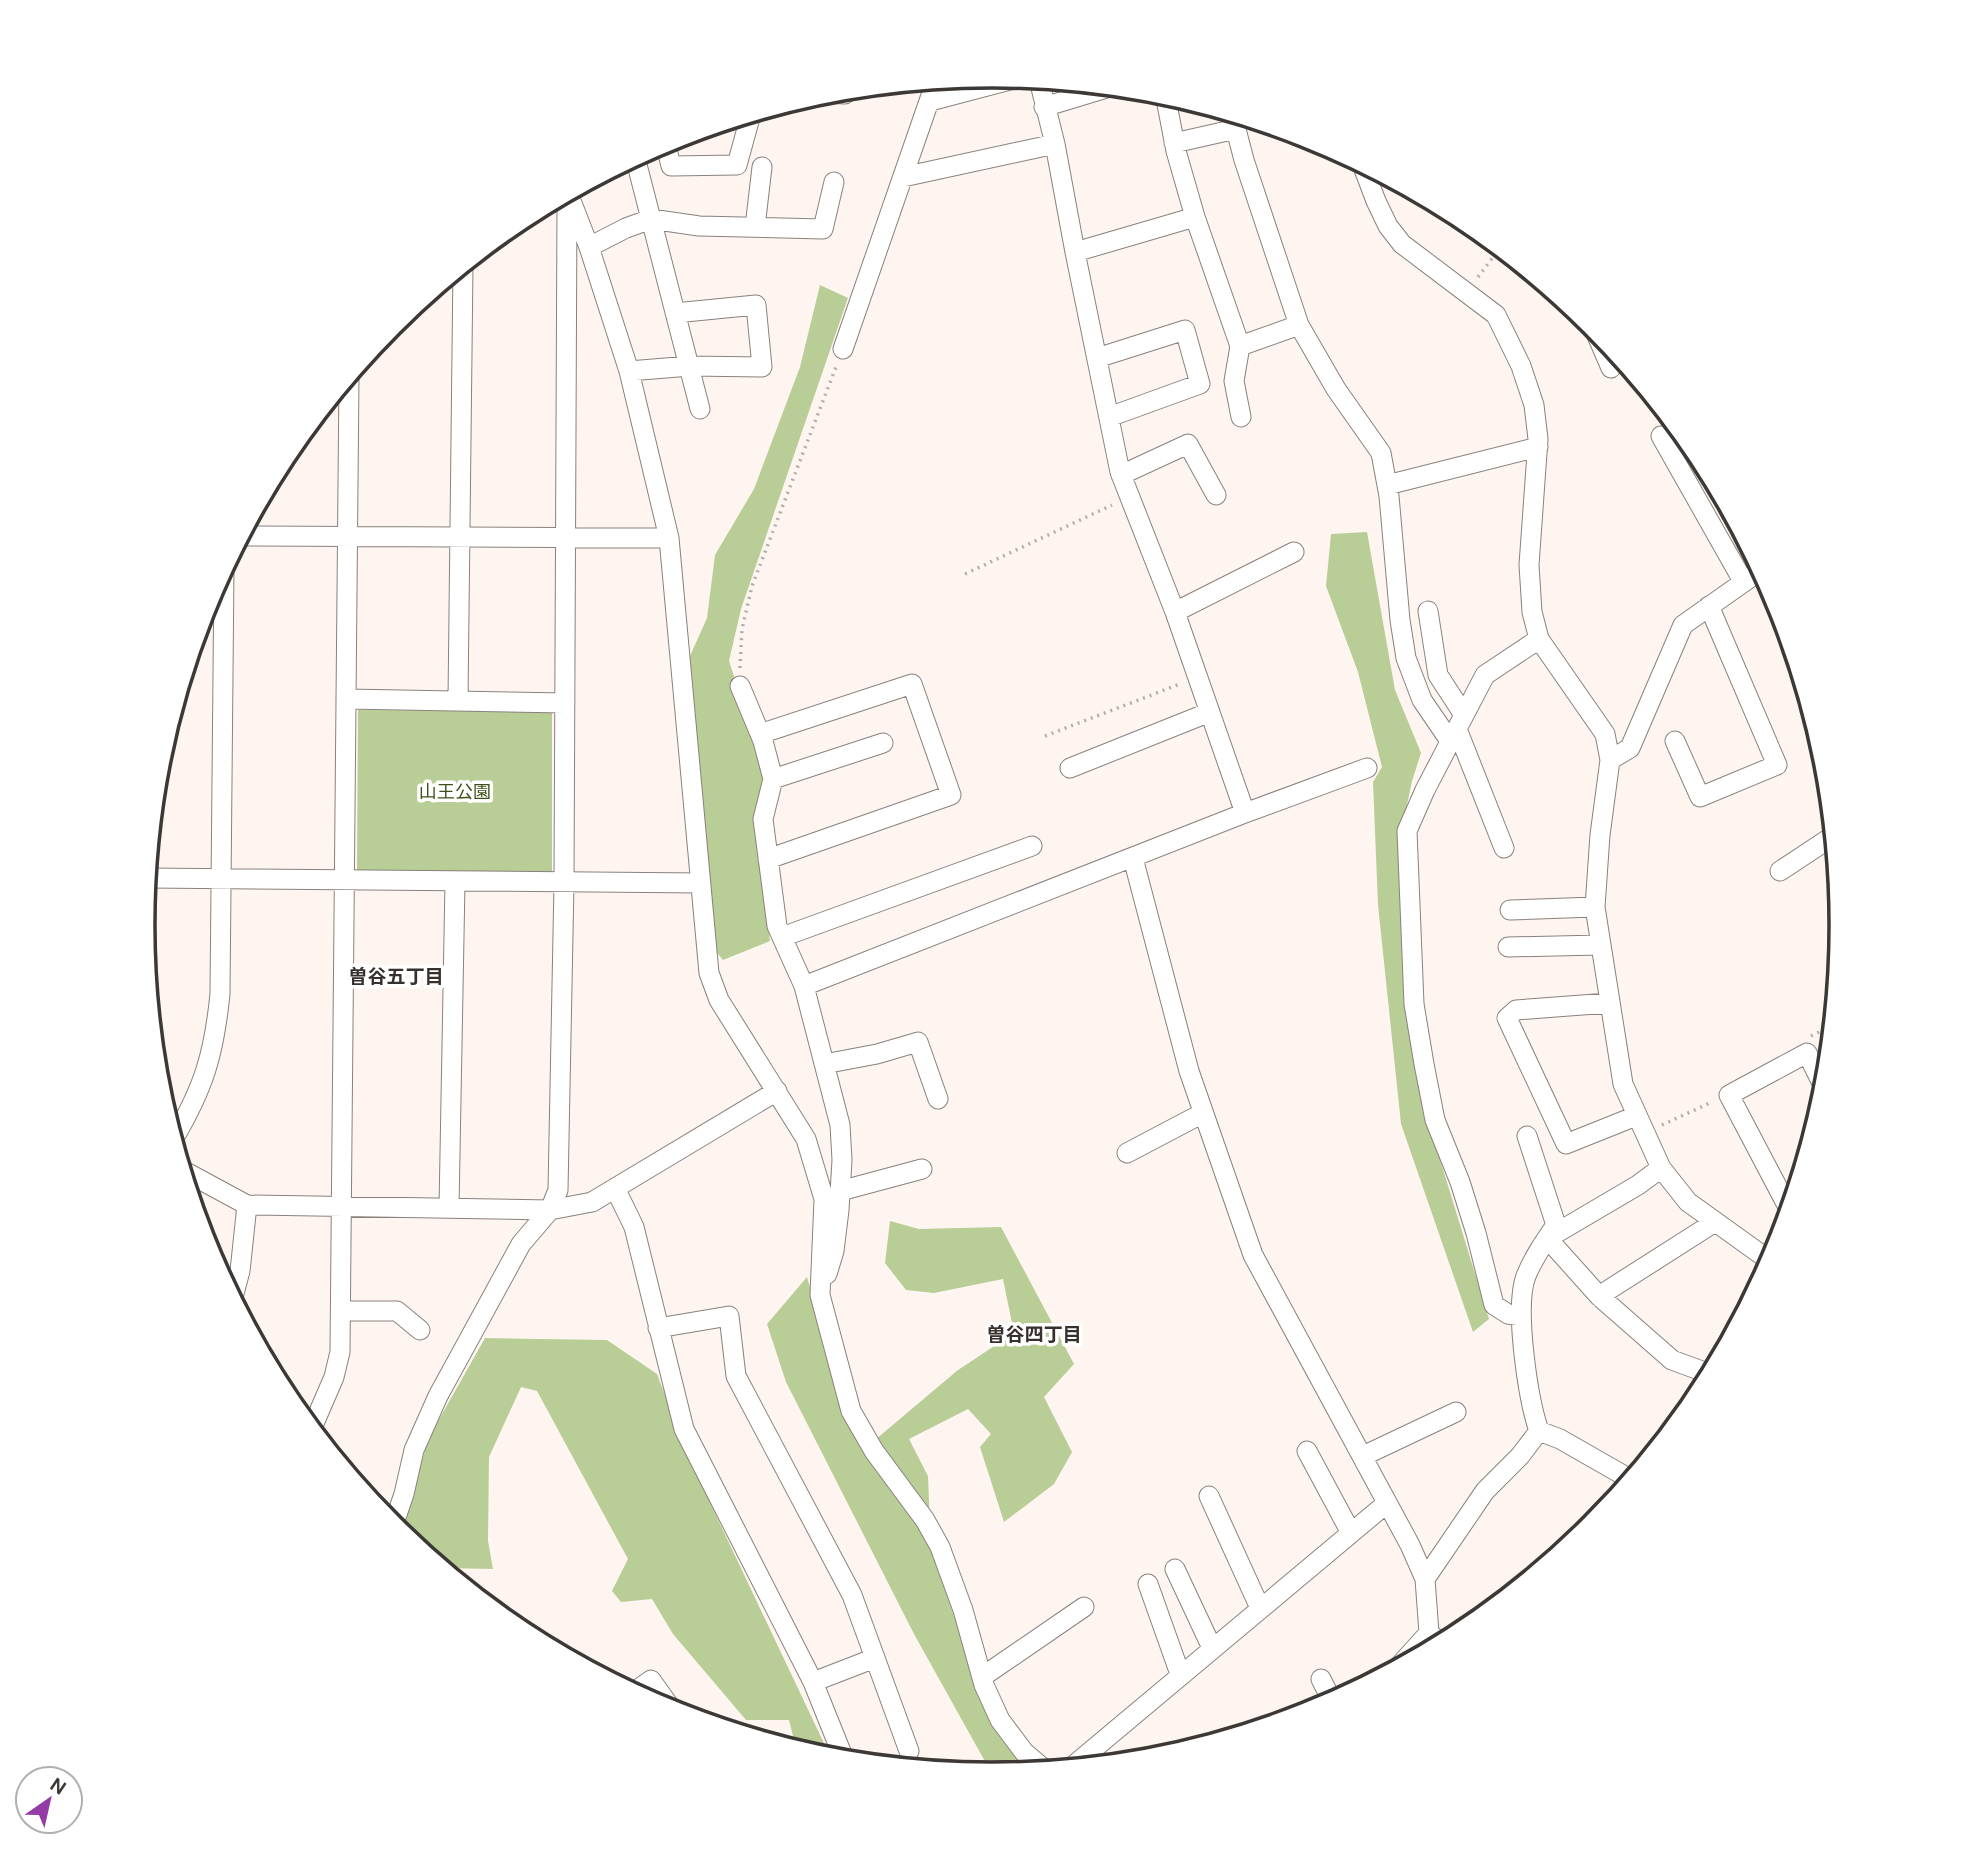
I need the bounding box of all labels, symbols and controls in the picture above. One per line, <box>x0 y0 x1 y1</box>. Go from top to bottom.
park label: 山王公園 <box>419 780 491 804</box>
district label: 曽谷五丁目 <box>348 964 444 989</box>
district label: 曽谷四丁目 <box>986 1322 1082 1347</box>
north arrow <box>14 1765 84 1835</box>
text: N <box>45 1772 71 1801</box>

